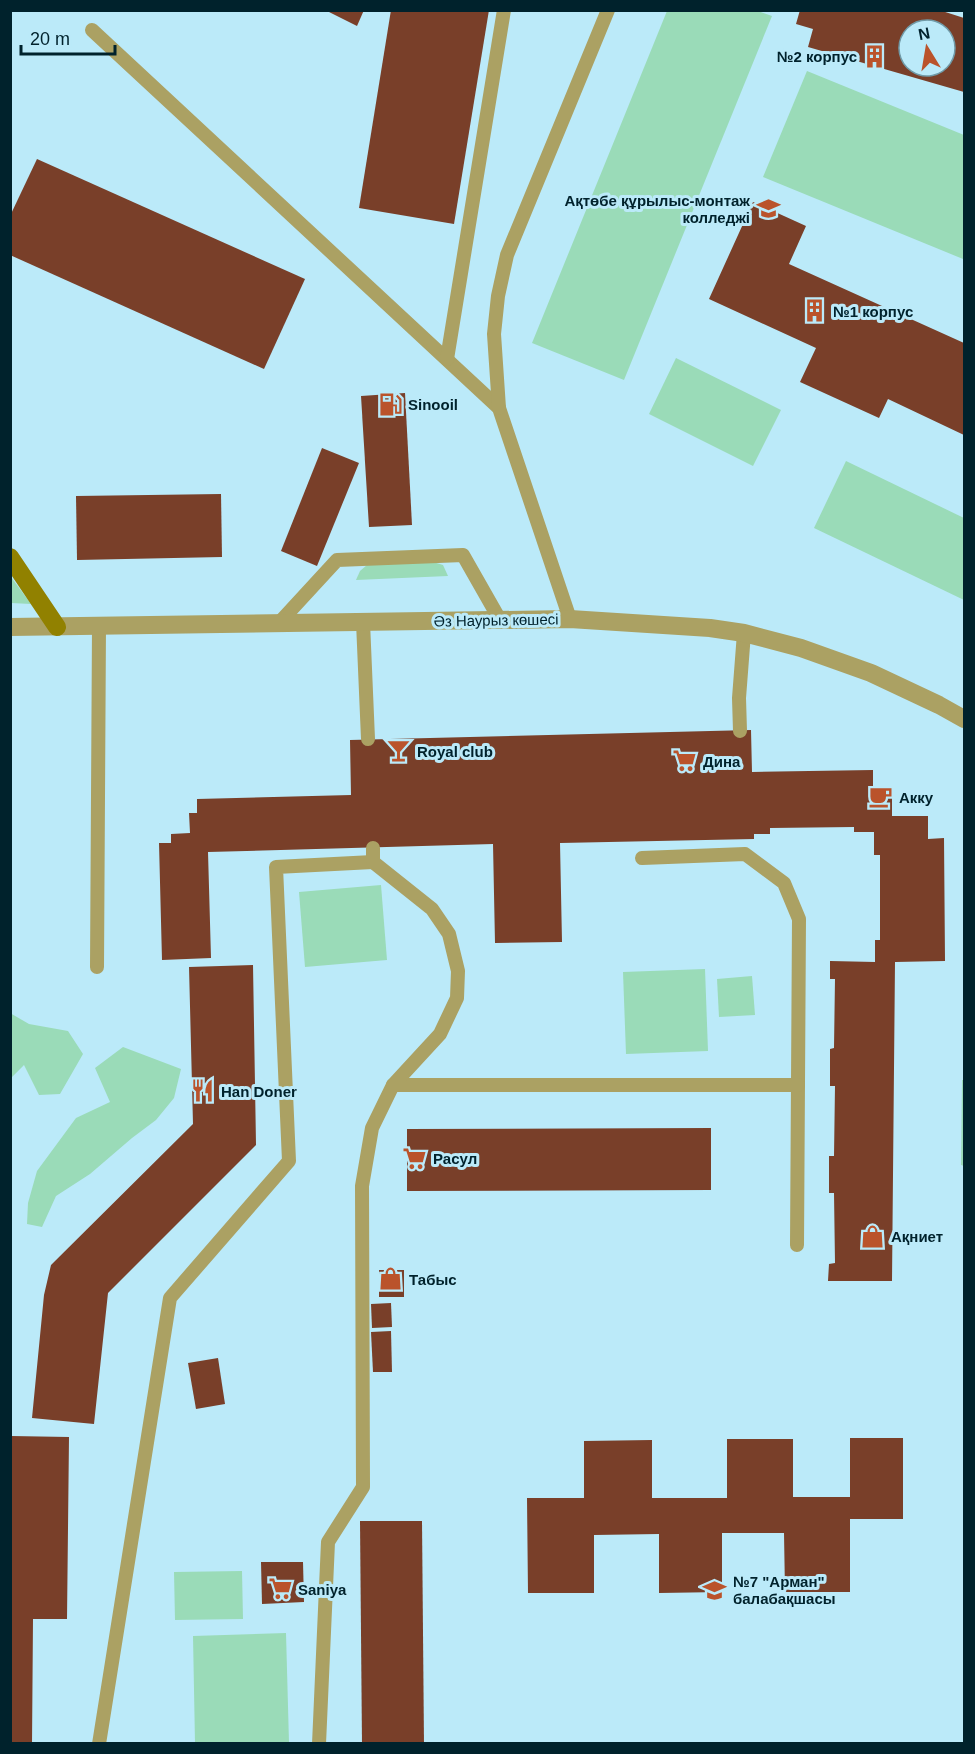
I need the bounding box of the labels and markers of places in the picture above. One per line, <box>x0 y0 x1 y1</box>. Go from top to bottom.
building icon: №2 корпус <box>862 43 888 69</box>
place label: №2 корпус <box>777 48 857 65</box>
place label: Ақтөбе құрылыс-монтаж колледжі <box>564 192 750 226</box>
school or university icon: Ақтөбе құрылыс-монтаж колледжі <box>755 196 781 222</box>
building icon: №1 корпус <box>802 298 828 324</box>
place label: №1 корпус <box>833 303 913 320</box>
fuel station icon: Sinooil <box>377 391 403 417</box>
place label: Sinooil <box>408 396 458 413</box>
bar icon: Royal club <box>386 738 412 764</box>
place label: Royal club <box>417 743 493 760</box>
supermarket icon: Дина <box>672 748 698 774</box>
place label: Дина <box>703 753 741 770</box>
cafe icon: Акку <box>868 784 894 810</box>
place label: Акку <box>899 789 934 806</box>
restaurant icon: Han Doner <box>190 1078 216 1104</box>
place label: Han Doner <box>221 1083 297 1100</box>
supermarket icon: Расул <box>402 1145 428 1171</box>
place label: Расул <box>433 1150 477 1167</box>
shop icon: Ақниет <box>860 1223 886 1249</box>
place label: Ақниет <box>891 1228 943 1245</box>
shop icon: Табыс <box>378 1266 404 1292</box>
place label: Табыс <box>409 1271 457 1288</box>
place label: №7 "Арман" балабақшасы <box>733 1573 836 1607</box>
supermarket icon: Saniya <box>267 1576 293 1602</box>
school or university icon: №7 "Арман" балабақшасы <box>702 1577 728 1603</box>
place label: Saniya <box>298 1581 347 1598</box>

